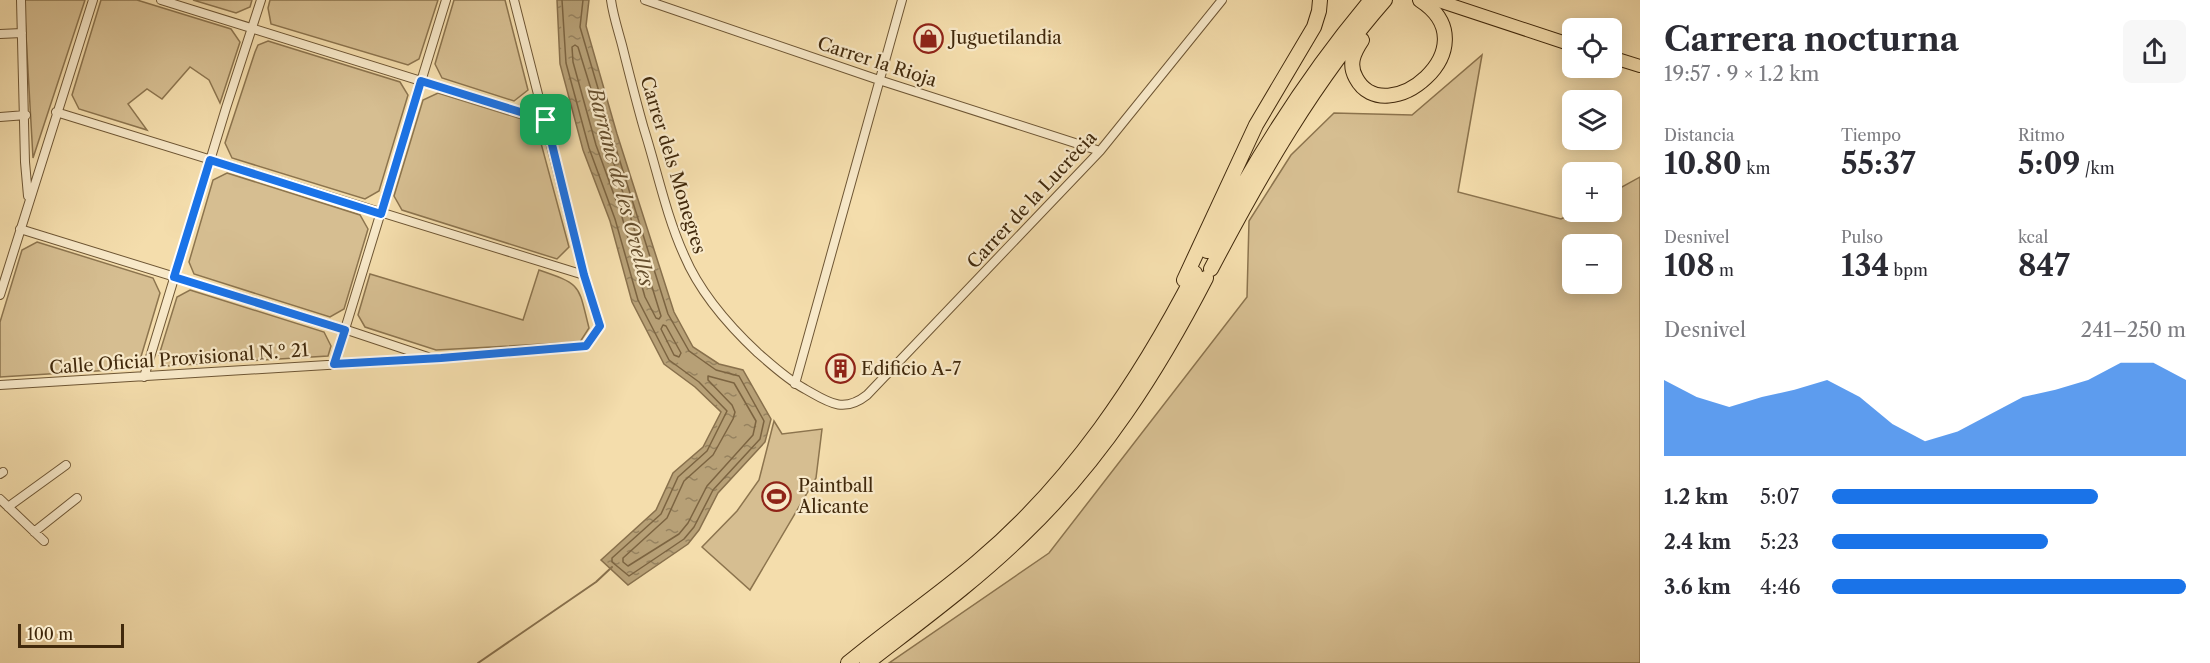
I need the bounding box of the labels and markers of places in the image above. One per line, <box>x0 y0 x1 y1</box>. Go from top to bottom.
shop icon: Juguetilandia <box>913 22 945 54</box>
place label: Juguetilandia <box>947 27 1062 49</box>
pin <box>520 94 571 145</box>
building icon: Edificio A-7 <box>824 353 856 385</box>
place label: Edificio A-7 <box>861 358 961 380</box>
place label: Paintball Alicante <box>797 475 873 518</box>
sports icon: Paintball Alicante <box>761 480 793 512</box>

